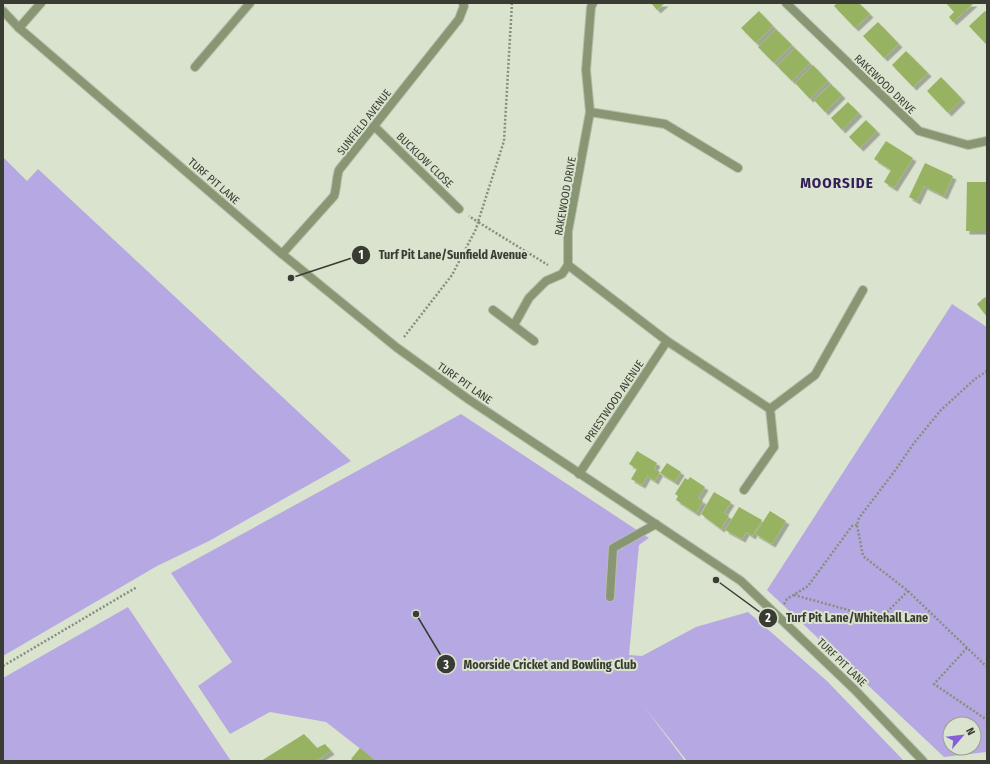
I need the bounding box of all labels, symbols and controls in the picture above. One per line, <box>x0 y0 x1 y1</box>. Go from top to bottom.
street label: RAKEWOOD DRIVE <box>851 52 918 117</box>
street label: SUNFIELD AVENUE <box>335 87 394 158</box>
street label: BUCKLOW CLOSE <box>394 130 456 191</box>
street label: TURF PIT LANE <box>185 156 242 207</box>
street label: RAKEWOOD DRIVE <box>552 156 579 237</box>
district label: MOORSIDE <box>800 174 874 192</box>
callout: Turf Pit Lane/Sunfield Avenue <box>351 243 536 267</box>
text: 1 <box>358 248 364 262</box>
text: Turf Pit Lane/Sunfield Avenue <box>379 248 527 262</box>
street label: PRIESTWOOD AVENUE <box>582 358 647 445</box>
street label: TURF PIT LANE <box>435 360 495 407</box>
callout: Turf Pit Lane/Whitehall Lane <box>758 606 936 630</box>
text: 2 <box>764 611 771 625</box>
text: Turf Pit Lane/Whitehall Lane <box>786 611 928 625</box>
street label: TURF PIT LANE <box>814 636 869 689</box>
callout: Moorside Cricket and Bowling Club <box>436 652 645 676</box>
text: 3 <box>442 658 449 672</box>
text: Moorside Cricket and Bowling Club <box>464 658 637 672</box>
north arrow <box>942 716 982 756</box>
text: N <box>963 726 978 738</box>

